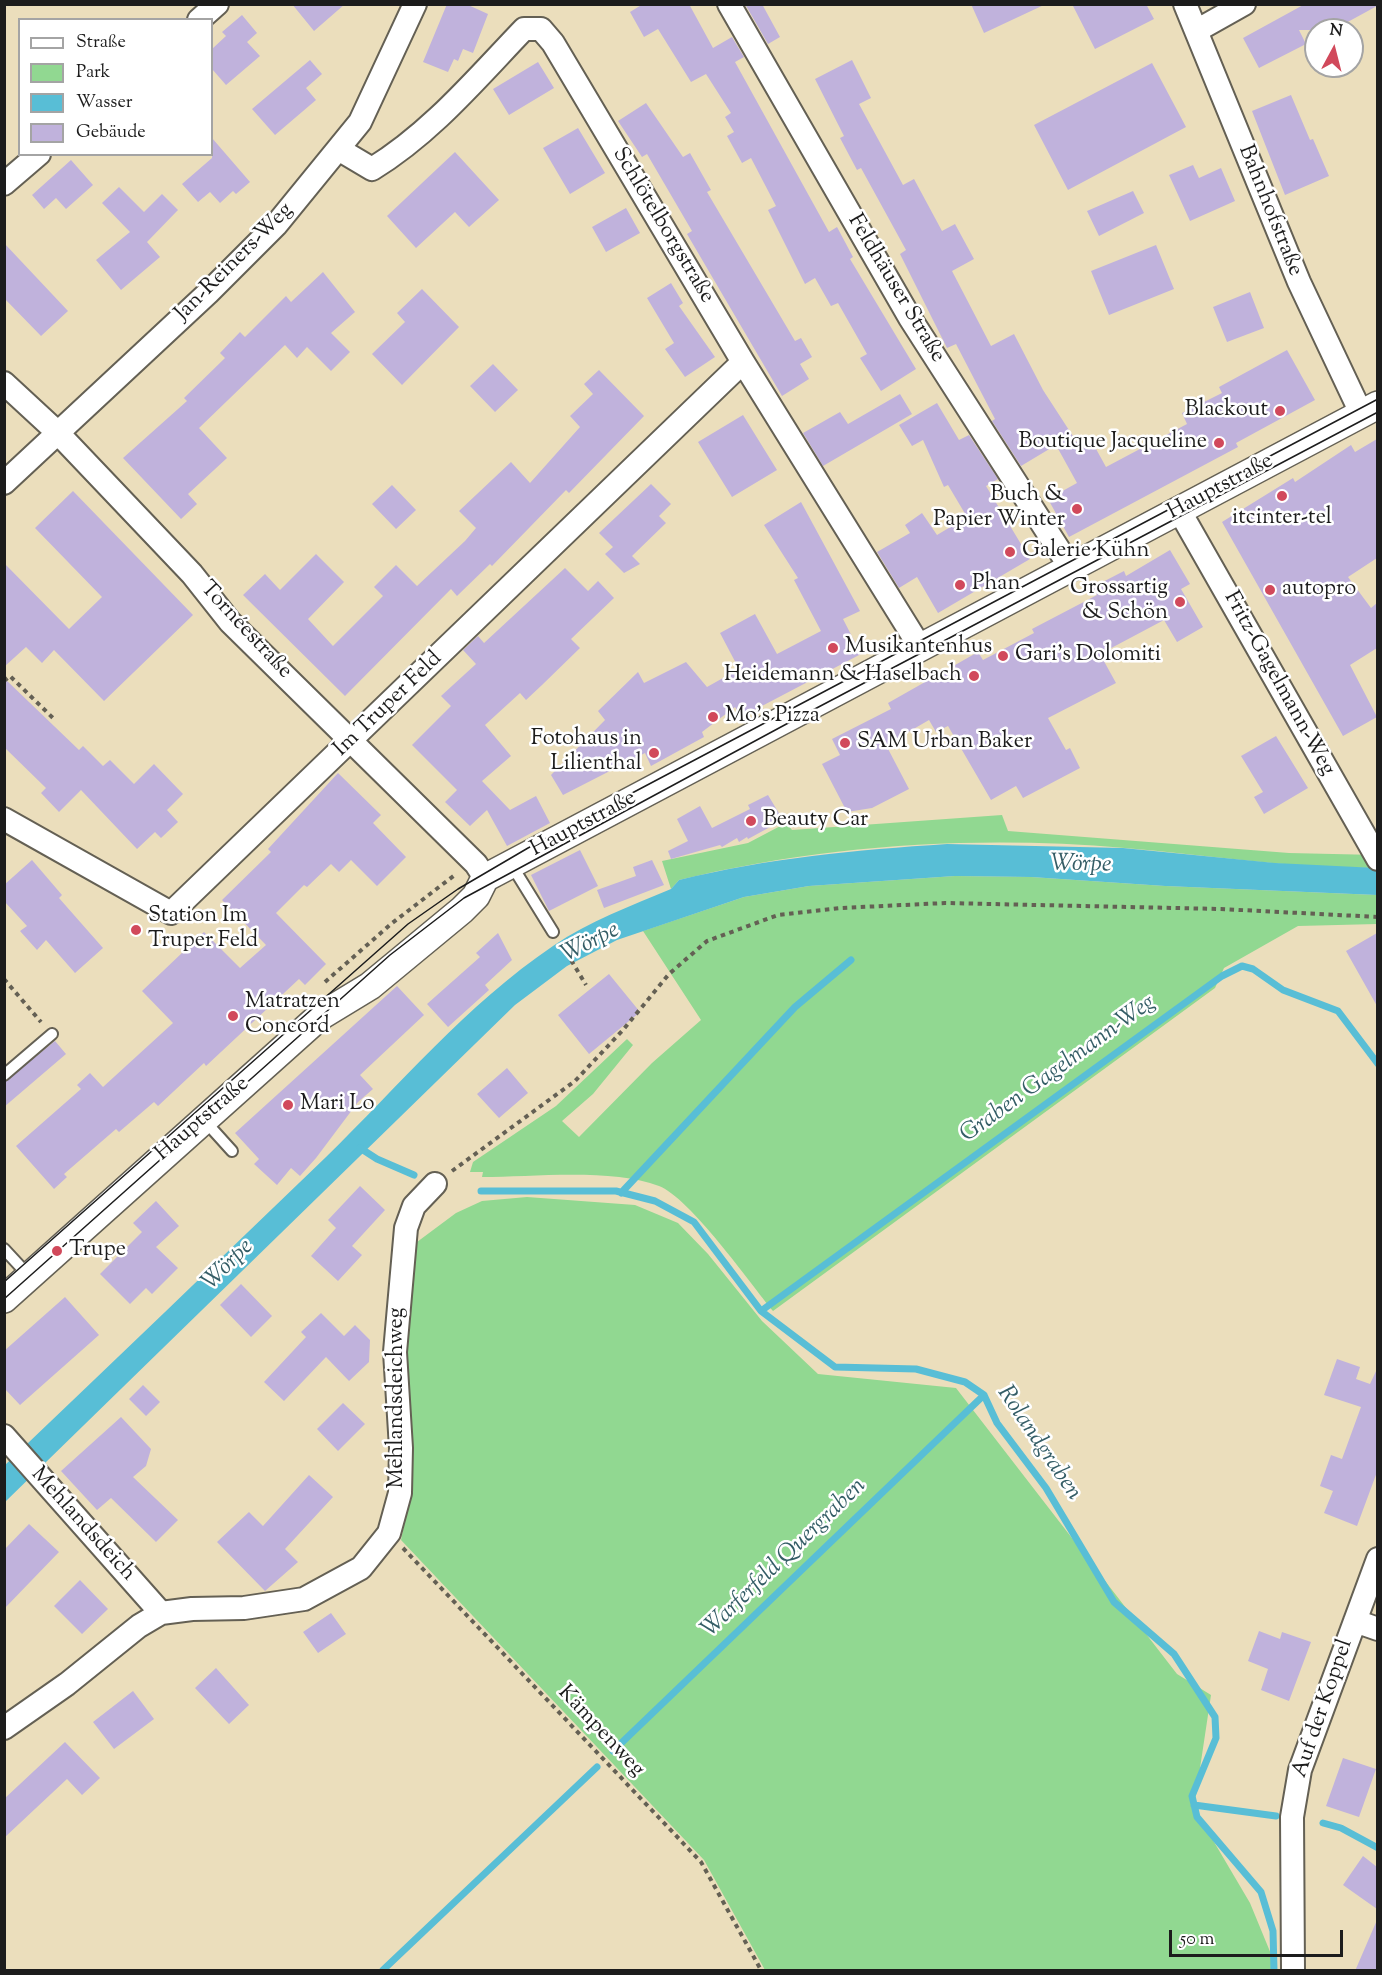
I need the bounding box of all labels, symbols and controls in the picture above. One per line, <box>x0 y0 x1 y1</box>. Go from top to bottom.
legend <box>18 18 213 156</box>
north arrow <box>1304 18 1364 78</box>
text: N <box>1328 19 1344 44</box>
text: Straße <box>76 30 126 56</box>
text: Park <box>76 60 110 86</box>
text: Wasser <box>76 90 133 116</box>
text: Gebäude <box>76 120 146 146</box>
street label: Bahnhofstraße <box>1231 142 1307 280</box>
street label: Schlötelborgstraße <box>605 143 719 309</box>
street label: Jan-Reiners-Weg <box>170 198 300 328</box>
street label: Feldhäuser Straße <box>840 210 950 368</box>
place label: Blackout <box>1185 398 1268 424</box>
marker: Blackout <box>1273 404 1287 418</box>
place label: Boutique Jacqueline <box>1019 430 1207 456</box>
marker: Boutique Jacqueline <box>1212 436 1226 450</box>
street label: Hauptstraße <box>1164 449 1278 527</box>
place label: Buch & Papier Winter <box>933 483 1065 534</box>
marker: itcinter-tel <box>1275 489 1289 503</box>
marker: Buch & Papier Winter <box>1070 502 1084 516</box>
place label: itcinter-tel <box>1232 506 1332 532</box>
place label: Galerie Kühn <box>1022 539 1149 565</box>
marker: Galerie Kühn <box>1003 545 1017 559</box>
place label: Phan <box>972 572 1020 598</box>
place label: Grossartig & Schön <box>1070 576 1168 628</box>
street label: Tornéestraße <box>193 577 297 685</box>
place label: autopro <box>1282 577 1356 603</box>
marker: Phan <box>953 578 967 592</box>
marker: autopro <box>1263 583 1277 597</box>
street label: Fritz-Gagelmann-Weg <box>1216 587 1340 781</box>
marker: Grossartig & Schön <box>1173 595 1187 609</box>
place label: Musikantenhus <box>845 635 992 661</box>
marker: Musikantenhus <box>826 641 840 655</box>
place label: Gari's Dolomiti <box>1015 643 1161 669</box>
street label: Im Truper Feld <box>329 647 449 763</box>
marker: Gari's Dolomiti <box>996 649 1010 663</box>
place label: Heidemann & Haselbach <box>724 663 962 689</box>
marker: Heidemann & Haselbach <box>967 669 981 683</box>
place label: Mo's Pizza <box>725 704 820 730</box>
marker: Mo's Pizza <box>706 710 720 724</box>
place label: Fotohaus in Lilienthal <box>531 727 642 778</box>
place label: SAM Urban Baker <box>857 730 1032 756</box>
marker: SAM Urban Baker <box>838 736 852 750</box>
marker: Fotohaus in Lilienthal <box>647 746 661 760</box>
street label: Hauptstraße <box>527 786 641 864</box>
place label: Beauty Car <box>763 808 868 834</box>
marker: Beauty Car <box>744 814 758 828</box>
water label: Wörpe <box>1050 851 1112 881</box>
place label: Station Im Truper Feld <box>148 904 258 956</box>
water label: Wörpe <box>557 917 625 971</box>
marker: Station Im Truper Feld <box>129 923 143 937</box>
water label: Graben Gagelmann-Weg <box>956 989 1162 1151</box>
place label: Matratzen Concord <box>245 990 340 1042</box>
marker: Matratzen Concord <box>226 1009 240 1023</box>
street label: Hauptstraße <box>151 1072 255 1168</box>
place label: Mari Lo <box>300 1092 375 1118</box>
marker: Mari Lo <box>281 1098 295 1112</box>
water label: Wörpe <box>197 1234 261 1298</box>
place label: Trupe <box>69 1238 126 1264</box>
marker: Trupe <box>50 1244 64 1258</box>
street label: Mehlandsdeichweg <box>385 1307 411 1489</box>
water label: Rolandgraben <box>989 1381 1087 1507</box>
street label: Mehlandsdeich <box>24 1463 140 1587</box>
water label: Warferfeld Quergraben <box>697 1473 873 1645</box>
street label: Auf der Koppel <box>1288 1636 1360 1782</box>
street label: Kämpenweg <box>551 1681 649 1783</box>
scale bar <box>1172 1918 1346 1956</box>
text: 50 m <box>1180 1927 1214 1953</box>

